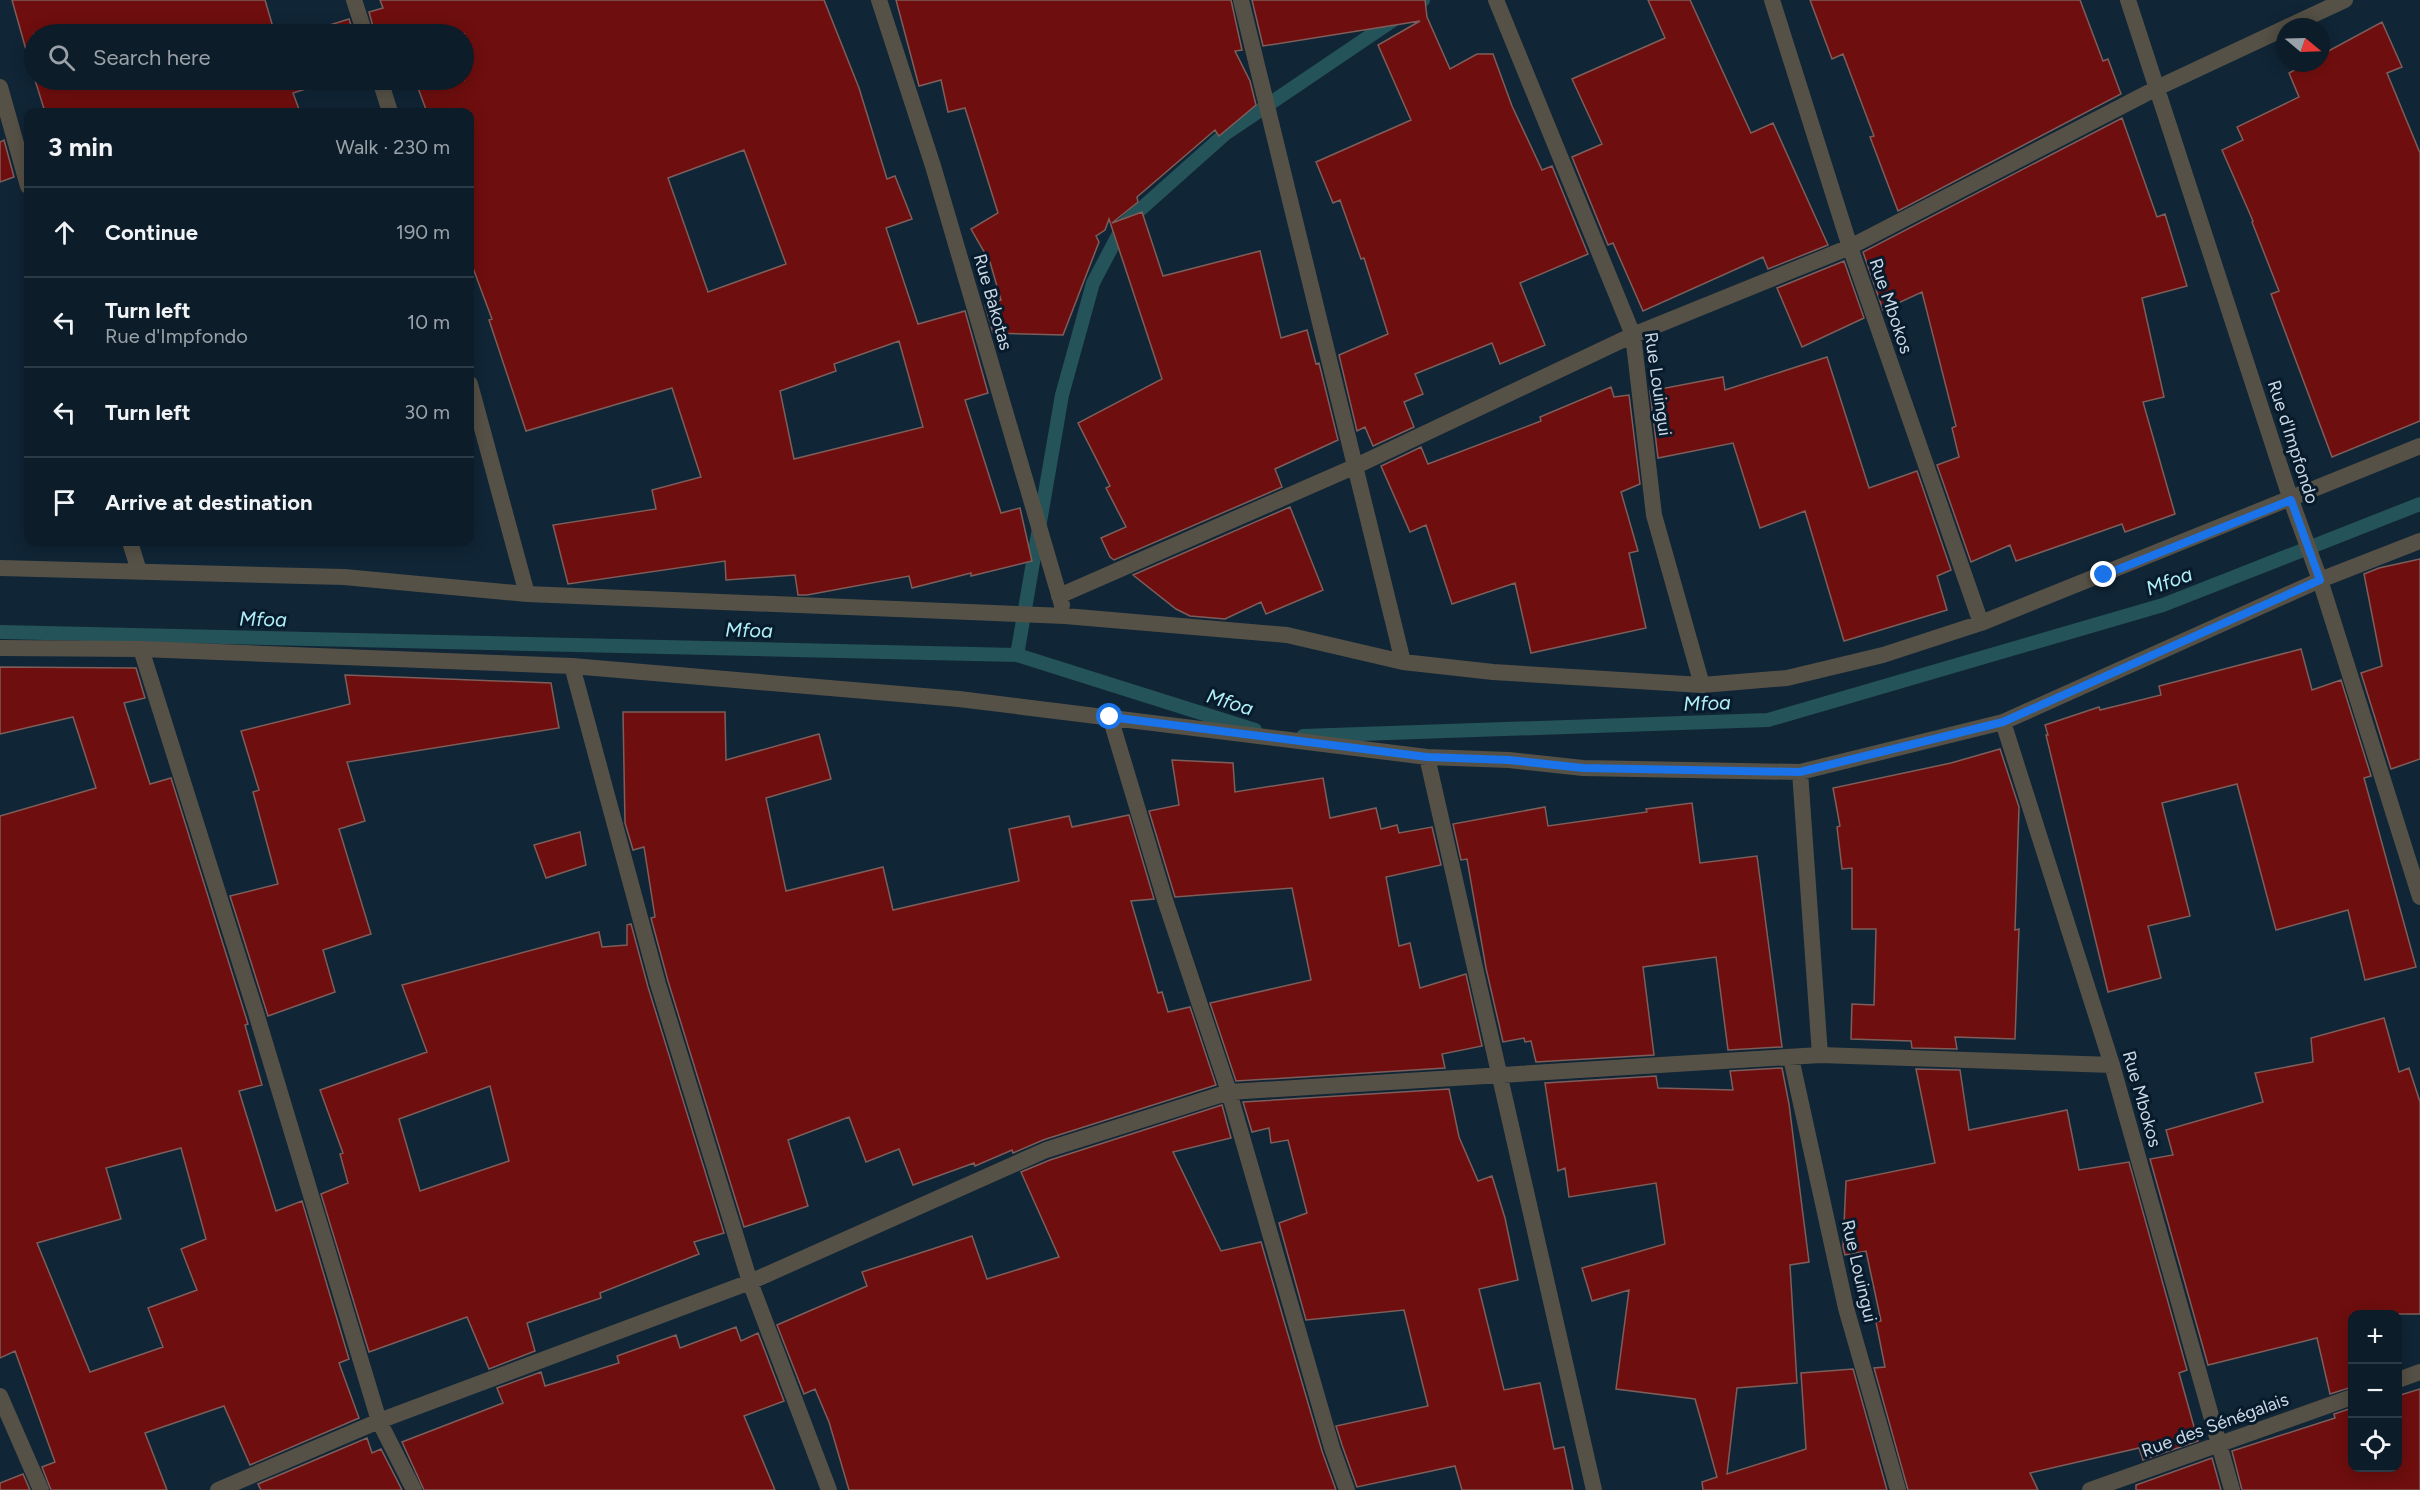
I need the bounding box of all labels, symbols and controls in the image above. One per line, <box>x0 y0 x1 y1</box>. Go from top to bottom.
north arrow <box>2276 18 2330 72</box>
search box <box>24 24 474 90</box>
icon: search <box>45 41 78 74</box>
text: Search here <box>93 44 211 71</box>
text: 3 min <box>48 131 113 163</box>
text: Walk · 230 m <box>336 135 450 159</box>
icon: ahead <box>48 216 81 249</box>
text: Continue <box>105 219 198 246</box>
text: 190 m <box>396 220 450 244</box>
street label: Rue Bakotas <box>969 251 1017 353</box>
street label: Rue Mbokos <box>1864 256 1918 356</box>
text: Turn left <box>105 297 191 324</box>
icon: left <box>48 306 81 339</box>
text: 10 m <box>407 310 450 334</box>
text: Rue d'Impfondo <box>105 324 248 348</box>
street label: Rue Louingui <box>1640 331 1676 437</box>
street label: Rue d'Impfondo <box>2263 377 2323 507</box>
icon: left <box>48 396 81 429</box>
text: Turn left <box>105 399 191 426</box>
text: 30 m <box>404 400 450 424</box>
icon: arrive <box>48 486 81 519</box>
text: Arrive at destination <box>105 489 313 516</box>
route end <box>2090 561 2116 587</box>
water label: Mfoa <box>2143 562 2196 600</box>
water label: Mfoa <box>239 607 287 631</box>
water label: Mfoa <box>725 618 773 642</box>
water label: Mfoa <box>1204 684 1257 721</box>
water label: Mfoa <box>1683 690 1731 716</box>
route start <box>1096 703 1122 729</box>
street label: Rue Mbokos <box>2118 1048 2166 1150</box>
street label: Rue Louingui <box>1837 1218 1881 1324</box>
map controls <box>2348 1310 2402 1472</box>
button: + <box>2348 1310 2402 1364</box>
button: − <box>2348 1364 2402 1418</box>
street label: Rue des Sénégalais <box>2138 1388 2292 1462</box>
button: locate <box>2348 1418 2402 1472</box>

